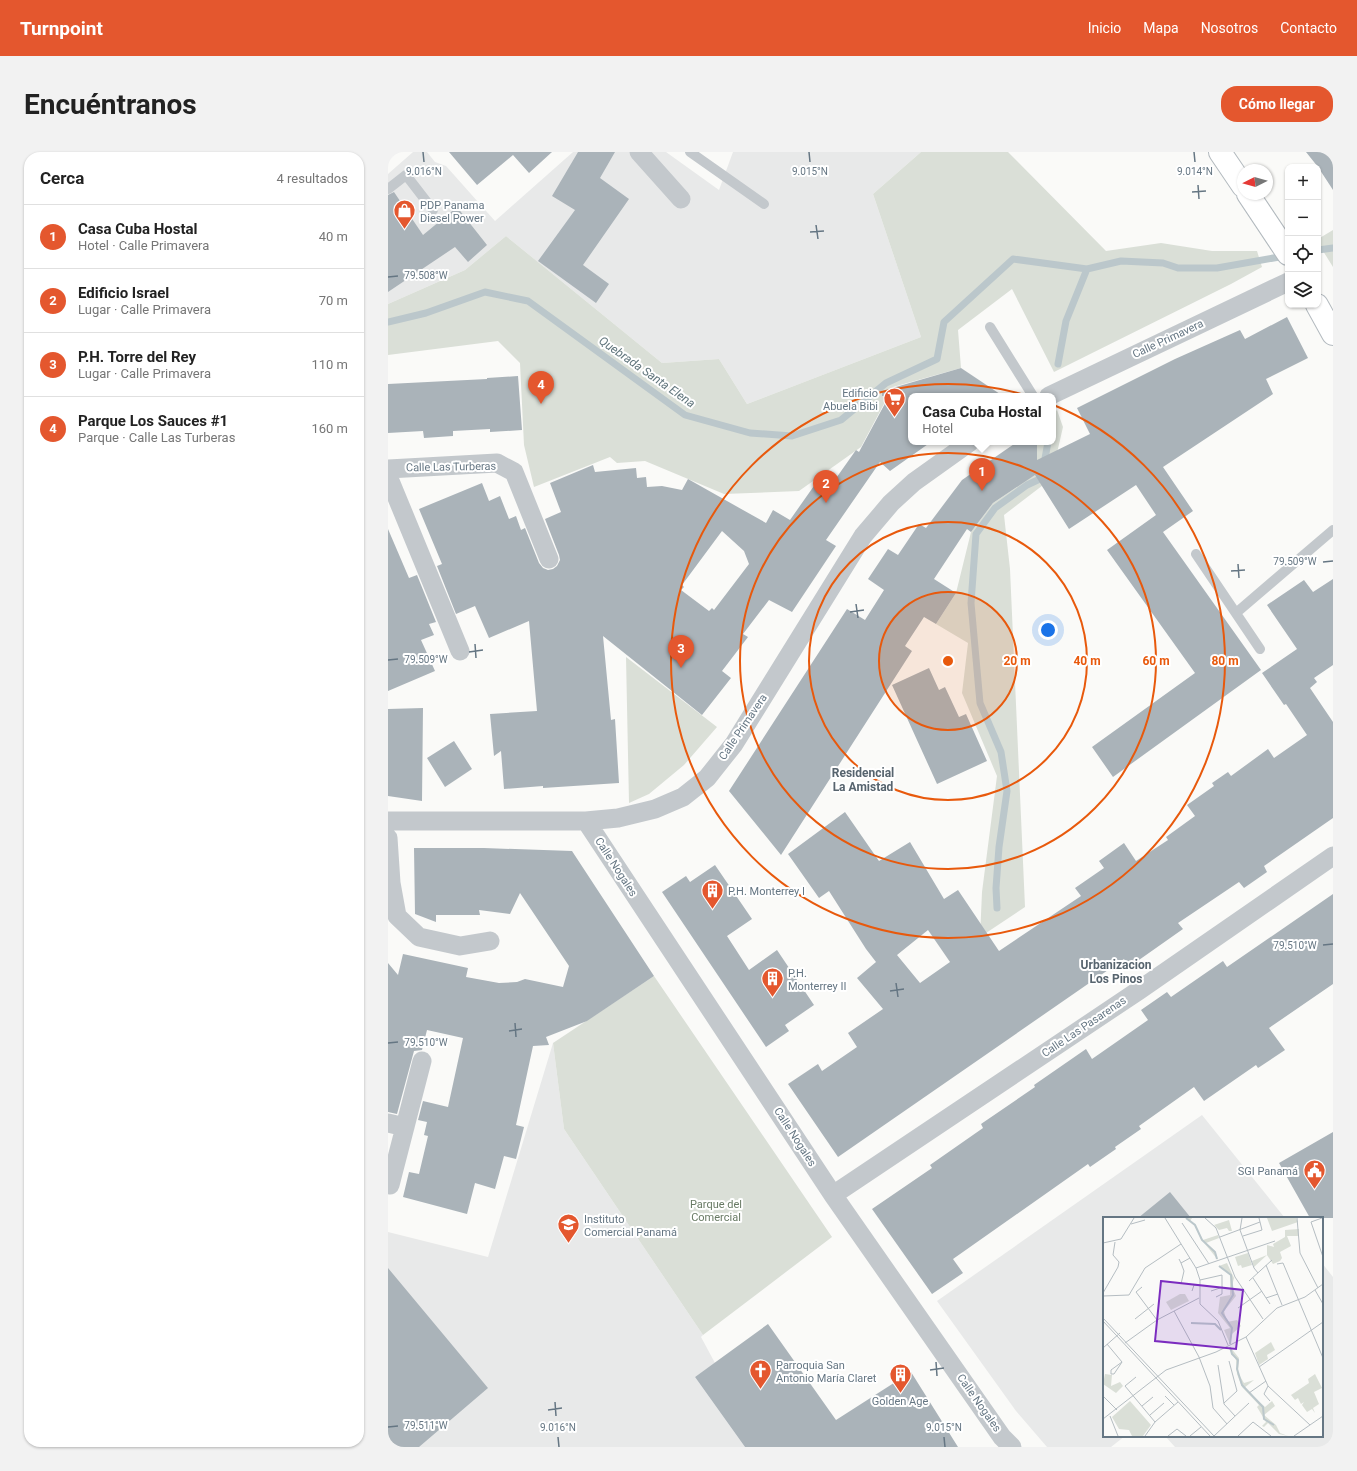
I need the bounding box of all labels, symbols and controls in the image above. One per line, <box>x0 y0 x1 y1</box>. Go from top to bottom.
text: Turnpoint <box>20 17 103 40</box>
text: Inicio <box>1088 20 1121 36</box>
text: Mapa <box>1143 20 1179 36</box>
text: Nosotros <box>1201 20 1258 36</box>
text: Contacto <box>1280 20 1337 36</box>
button: Cómo llegar <box>1221 86 1333 122</box>
text: Encuéntranos <box>24 88 197 121</box>
north arrow <box>1237 164 1273 200</box>
map controls <box>1285 164 1321 308</box>
button: + <box>1285 164 1321 200</box>
text: 9.016°N <box>406 166 442 177</box>
text: 9.015°N <box>792 166 828 177</box>
text: 9.014°N <box>1177 166 1213 177</box>
text: Cerca <box>40 168 84 188</box>
text: 4 resultados <box>276 171 348 186</box>
shop icon: PDP Panama Diesel Power <box>391 198 417 231</box>
place label: PDP Panama Diesel Power <box>420 199 484 225</box>
button: − <box>1285 200 1321 236</box>
text: Casa Cuba Hostal <box>78 220 198 238</box>
text: 1 <box>49 229 57 244</box>
text: 40 m <box>319 229 348 244</box>
button: locate <box>1285 236 1321 272</box>
text: Hotel · Calle Primavera <box>78 238 209 253</box>
text: 79.508°W <box>404 270 448 281</box>
button: layers <box>1285 272 1321 308</box>
text: Edificio Israel <box>78 284 169 302</box>
text: 2 <box>49 293 57 308</box>
text: 70 m <box>319 293 348 308</box>
text: Lugar · Calle Primavera <box>78 302 211 317</box>
street label: Calle Primavera <box>1131 317 1205 361</box>
water label: Quebrada Santa Elena <box>596 334 698 410</box>
text: P.H. Torre del Rey <box>78 348 196 366</box>
text: 3 <box>49 357 57 372</box>
text: 110 m <box>311 357 348 372</box>
text: Lugar · Calle Primavera <box>78 366 211 381</box>
pin: 4 <box>528 371 554 404</box>
supermarket icon: Edificio Abuela Bibi <box>881 386 907 419</box>
place label: Edificio Abuela Bibi <box>823 387 878 413</box>
popup <box>908 393 1056 445</box>
text: Casa Cuba Hostal <box>922 403 1042 421</box>
text: Parque Los Sauces #1 <box>78 412 228 430</box>
text: 4 <box>49 421 57 436</box>
text: 160 m <box>311 421 348 436</box>
text: Hotel <box>922 421 953 436</box>
text: Parque · Calle Las Turberas <box>78 430 235 445</box>
pin: 1 <box>969 458 995 491</box>
street label: Calle Las Turberas <box>406 460 497 474</box>
pin: 2 <box>813 470 839 503</box>
text: 79.509°W <box>1273 556 1317 567</box>
your location <box>1038 620 1058 640</box>
pin: 3 <box>668 635 694 668</box>
text: 79.509°W <box>404 654 448 665</box>
centre of rings <box>941 654 955 668</box>
text: 20 m <box>1003 654 1031 668</box>
text: 40 m <box>1073 654 1101 668</box>
text: 60 m <box>1142 654 1170 668</box>
text: 80 m <box>1211 654 1239 668</box>
street label: Calle Primavera <box>716 692 770 762</box>
district label: Residencial La Amistad <box>832 766 894 794</box>
street label: Calle Nogales <box>592 835 640 899</box>
building icon: P.H. Monterrey I <box>700 878 726 911</box>
place label: P.H. Monterrey I <box>728 885 805 898</box>
text: 79.510°W <box>1273 940 1317 951</box>
district label: Urbanizacion Los Pinos <box>1081 958 1152 986</box>
building icon: P.H. Monterrey II <box>759 966 785 999</box>
place label: P.H. Monterrey II <box>788 967 846 993</box>
street label: Calle Las Pasarenas <box>1039 994 1129 1060</box>
text: 79.510°W <box>404 1037 448 1048</box>
street label: Calle Nogales <box>771 1105 819 1169</box>
public building icon: SGI Panamá <box>1301 1158 1327 1191</box>
place label: SGI Panamá <box>1238 1165 1298 1178</box>
park label: Parque del Comercial <box>690 1198 742 1224</box>
school or university icon: Instituto Comercial Panamá <box>555 1212 581 1245</box>
place label: Instituto Comercial Panamá <box>584 1213 677 1239</box>
inset map <box>1103 1217 1323 1437</box>
church icon: Parroquia San Antonio María Claret <box>747 1358 773 1391</box>
place label: Parroquia San Antonio María Claret <box>776 1359 877 1385</box>
building icon: Golden Age <box>887 1362 913 1395</box>
street label: Calle Nogales <box>954 1372 1004 1435</box>
place label: Golden Age <box>872 1395 928 1408</box>
text: 79.511°W <box>404 1420 448 1431</box>
text: 9.016°N <box>540 1422 576 1433</box>
text: 9.015°N <box>926 1422 962 1433</box>

